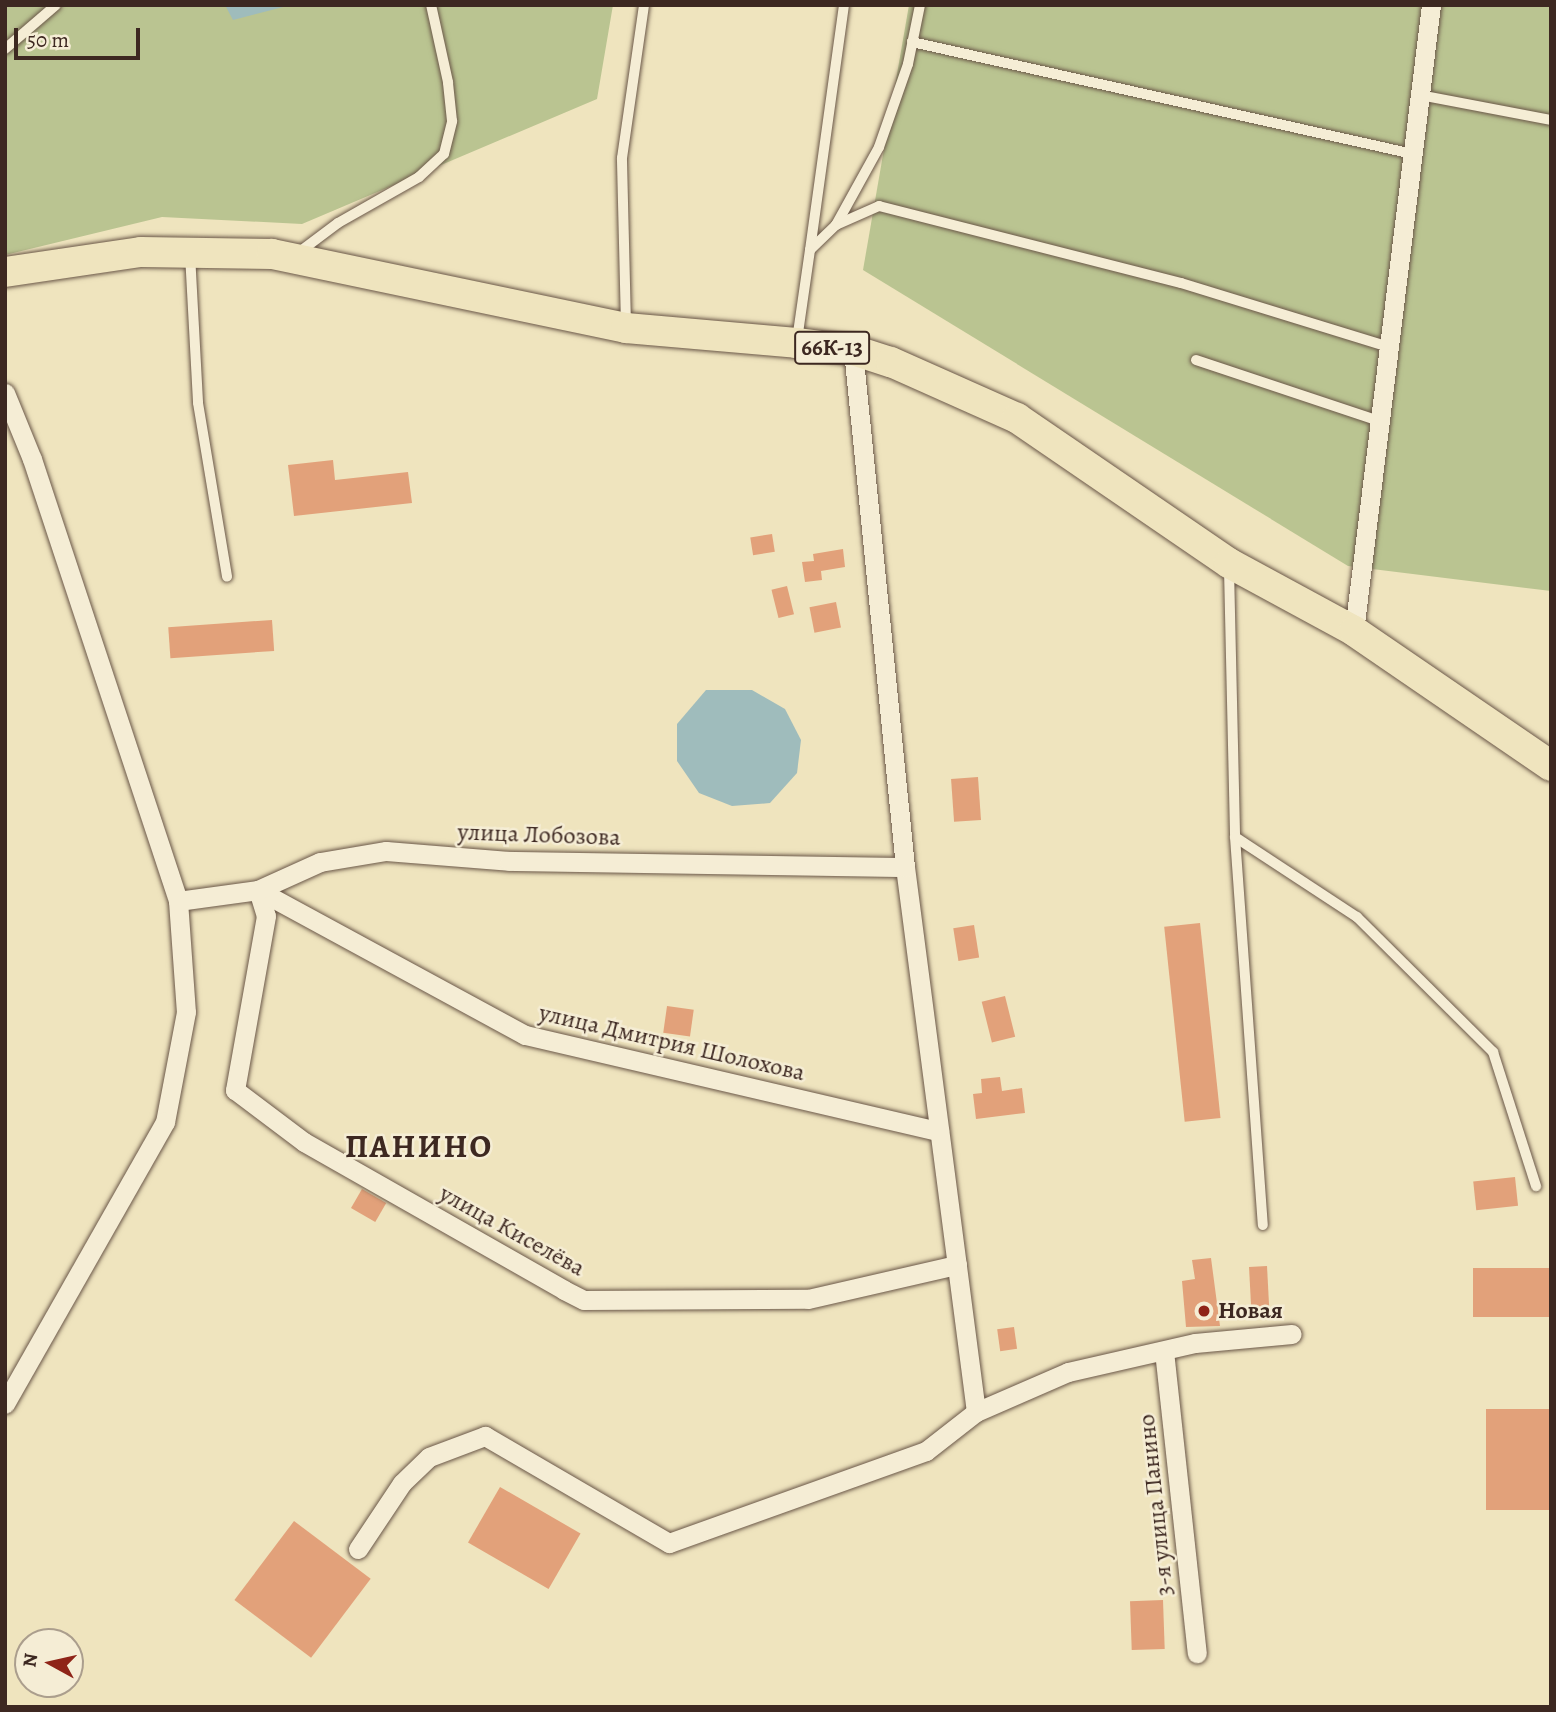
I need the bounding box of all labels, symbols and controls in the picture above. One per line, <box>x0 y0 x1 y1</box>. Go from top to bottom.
scale bar <box>18 14 144 58</box>
text: 50 m <box>27 26 69 54</box>
road number: 66К-13 <box>794 328 870 368</box>
street label: улица Лобозова <box>457 818 621 852</box>
street label: улица Дмитрия Шолохова <box>536 998 808 1088</box>
district label: ПАНИНО <box>346 1127 492 1165</box>
street label: улица Киселёва <box>434 1179 590 1283</box>
place label: Новая <box>1218 1297 1283 1325</box>
marker: Новая <box>1196 1303 1212 1319</box>
street label: 3-я улица Панино <box>1132 1413 1180 1597</box>
north arrow <box>14 1628 84 1698</box>
text: N <box>16 1652 44 1669</box>

